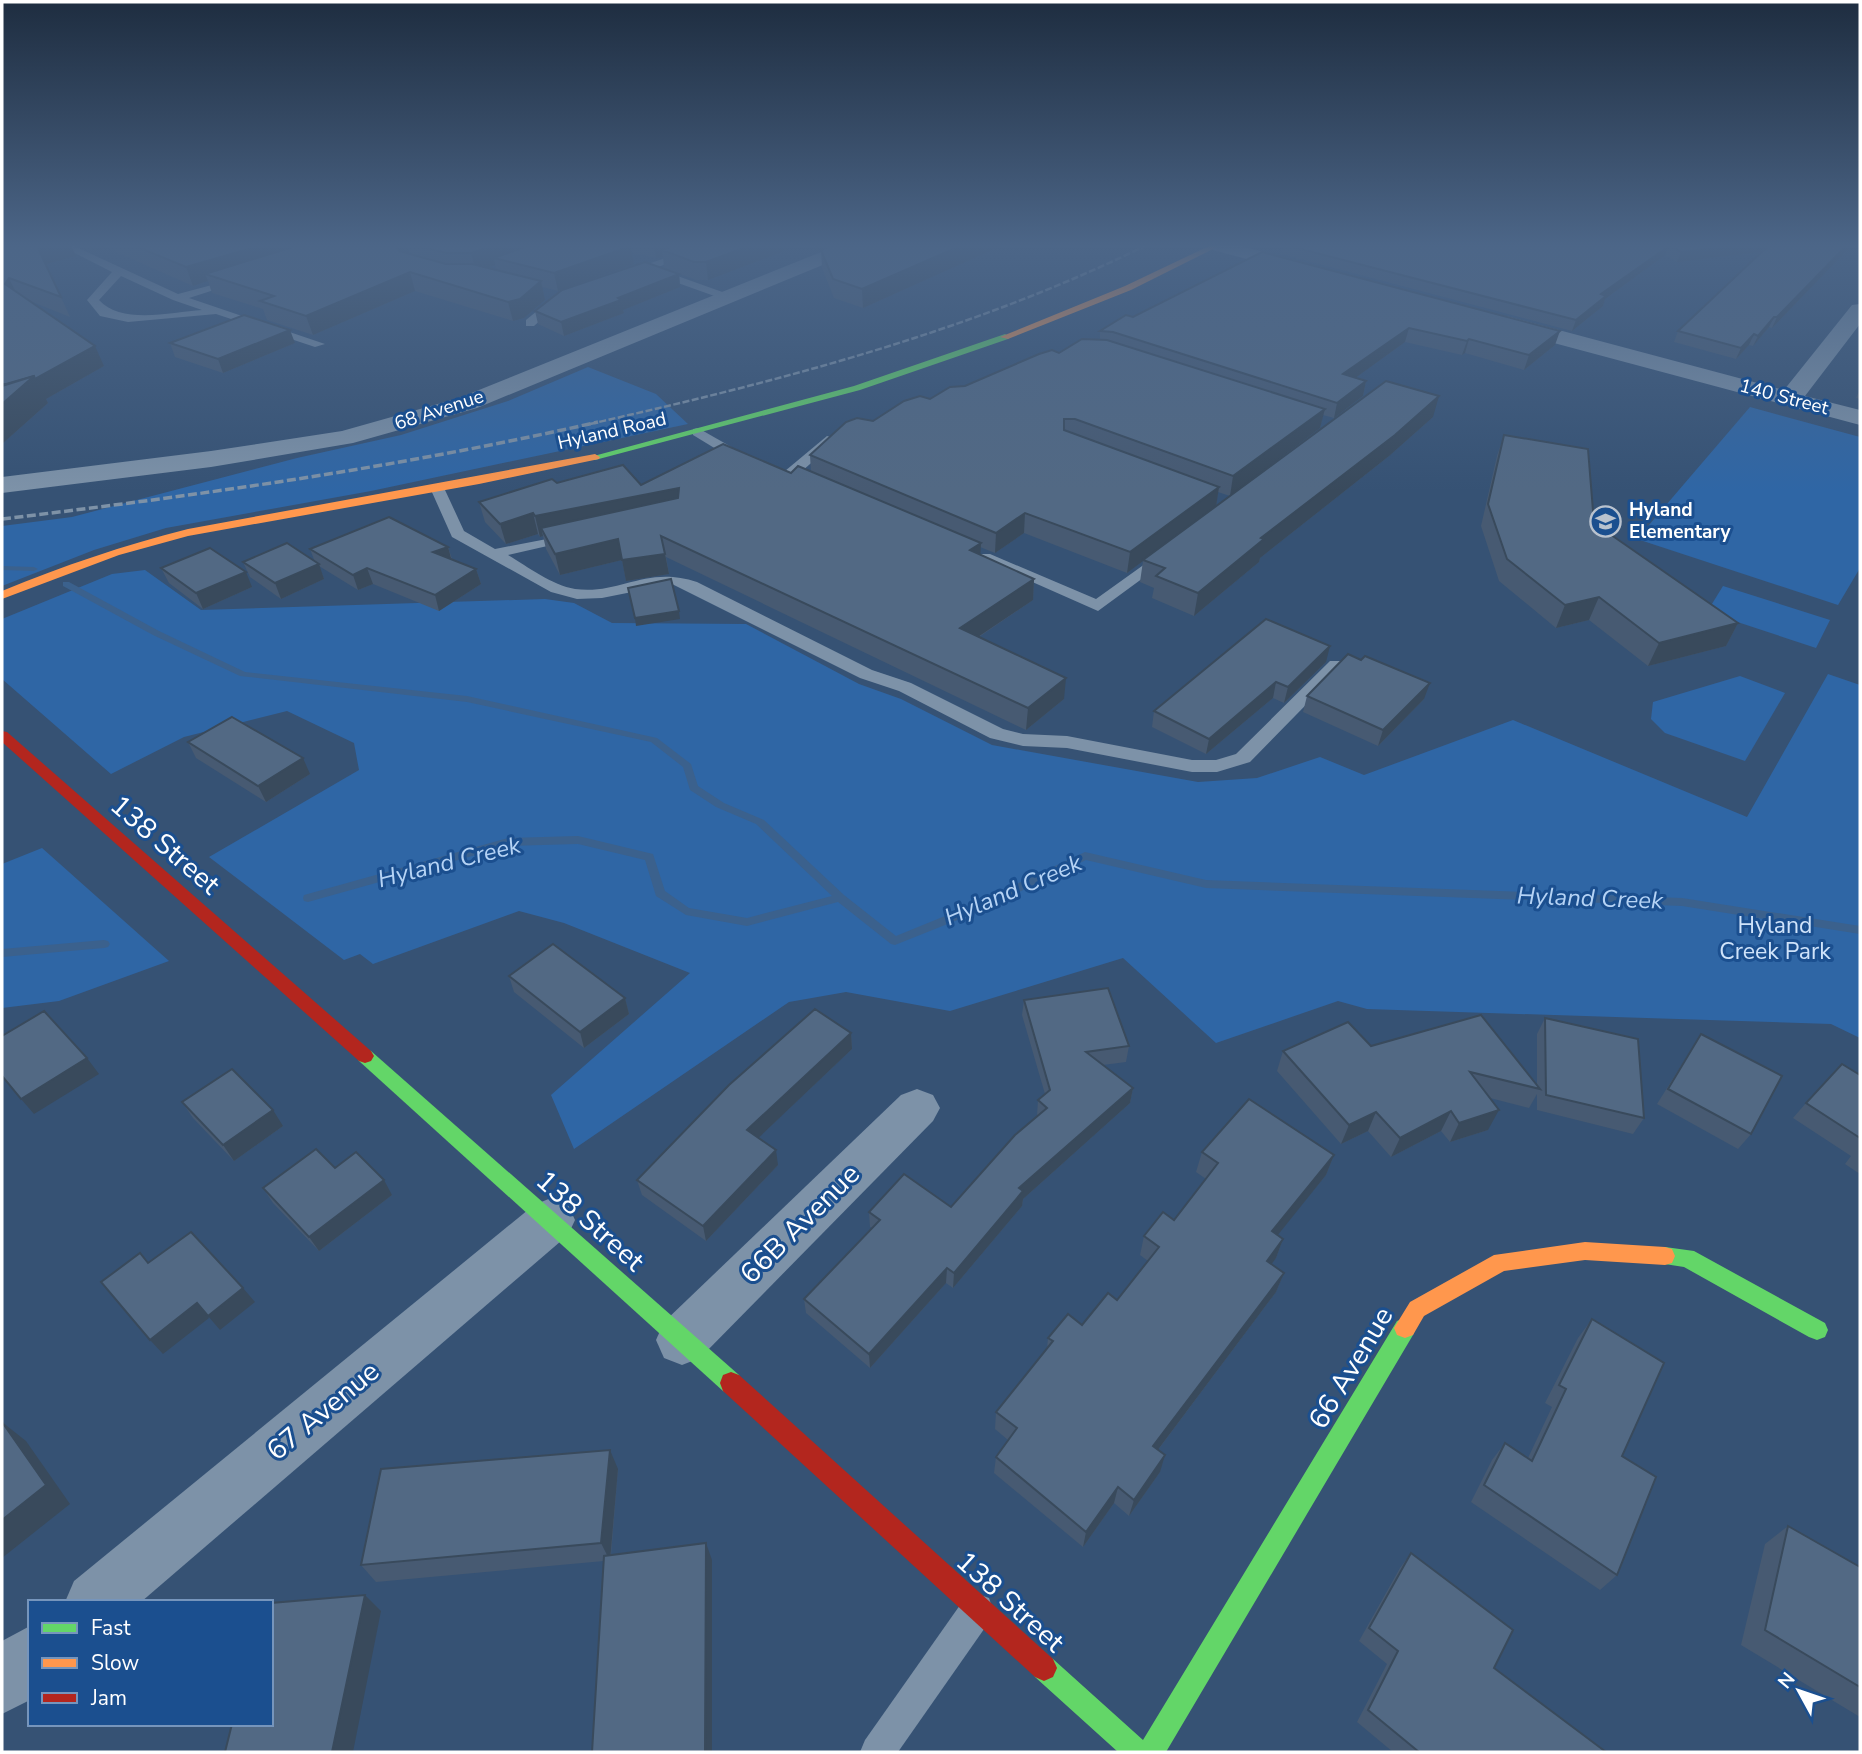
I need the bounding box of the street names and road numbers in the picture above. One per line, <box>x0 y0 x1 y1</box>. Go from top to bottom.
street label: 140 Street <box>1737 373 1832 421</box>
street label: 68 Avenue <box>391 383 487 437</box>
street label: Hyland Road <box>555 406 669 456</box>
street label: 138 Street <box>102 787 228 903</box>
street label: 66B Avenue <box>732 1156 868 1292</box>
street label: 138 Street <box>527 1162 653 1280</box>
street label: 66 Avenue <box>1300 1300 1402 1436</box>
street label: 67 Avenue <box>259 1353 387 1469</box>
street label: 138 Street <box>947 1543 1073 1661</box>

